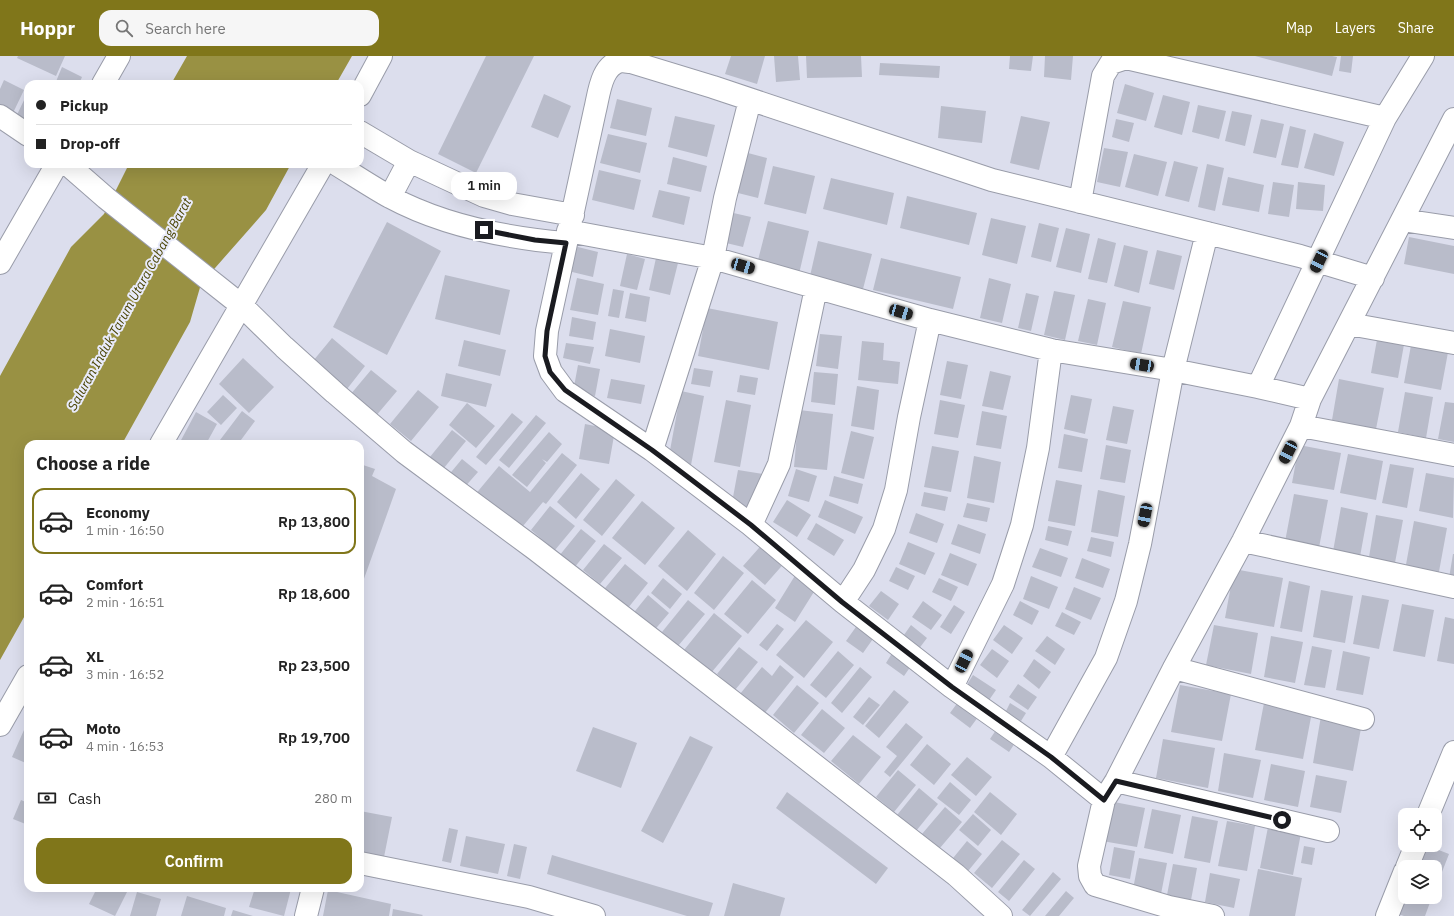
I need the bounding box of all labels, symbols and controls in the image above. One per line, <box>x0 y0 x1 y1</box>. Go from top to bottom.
search box <box>99 10 379 46</box>
text: Hoppr <box>20 16 75 40</box>
icon: search <box>113 17 135 39</box>
text: Search here <box>145 19 226 38</box>
text: Map <box>1286 19 1313 37</box>
text: Layers <box>1335 19 1376 37</box>
text: Share <box>1398 19 1434 37</box>
text: Pickup <box>60 96 108 115</box>
text: Drop-off <box>60 134 120 153</box>
callout: 1 min <box>451 172 517 200</box>
text: 1 min <box>467 177 501 194</box>
water label: Saluran Induk Tarum Utara Cabang Barat <box>64 194 196 413</box>
route end <box>475 221 493 239</box>
car <box>1308 248 1330 274</box>
car <box>730 257 756 275</box>
car <box>888 303 914 321</box>
car <box>1129 357 1155 373</box>
car <box>1277 439 1299 465</box>
text: Choose a ride <box>36 452 150 475</box>
car <box>1137 502 1153 528</box>
icon: car <box>38 503 74 539</box>
text: Economy <box>86 503 150 522</box>
text: Rp 13,800 <box>278 512 350 531</box>
text: 1 min · 16:50 <box>86 522 164 539</box>
icon: car <box>38 575 74 611</box>
text: Comfort <box>86 575 143 594</box>
text: Rp 18,600 <box>278 584 350 603</box>
text: 2 min · 16:51 <box>86 594 164 611</box>
icon: car <box>38 647 74 683</box>
text: XL <box>86 647 104 666</box>
car <box>953 648 975 674</box>
text: Rp 23,500 <box>278 656 350 675</box>
text: 3 min · 16:52 <box>86 666 164 683</box>
icon: car <box>38 719 74 755</box>
text: Moto <box>86 719 121 738</box>
text: Rp 19,700 <box>278 728 350 747</box>
text: 4 min · 16:53 <box>86 738 164 755</box>
icon: cash <box>36 787 58 809</box>
text: Cash <box>68 789 101 808</box>
text: 280 m <box>314 790 352 807</box>
map controls <box>1398 808 1442 904</box>
button: locate <box>1398 808 1442 852</box>
route start <box>1273 811 1291 829</box>
button: Confirm <box>36 838 352 884</box>
button: layers <box>1398 860 1442 904</box>

